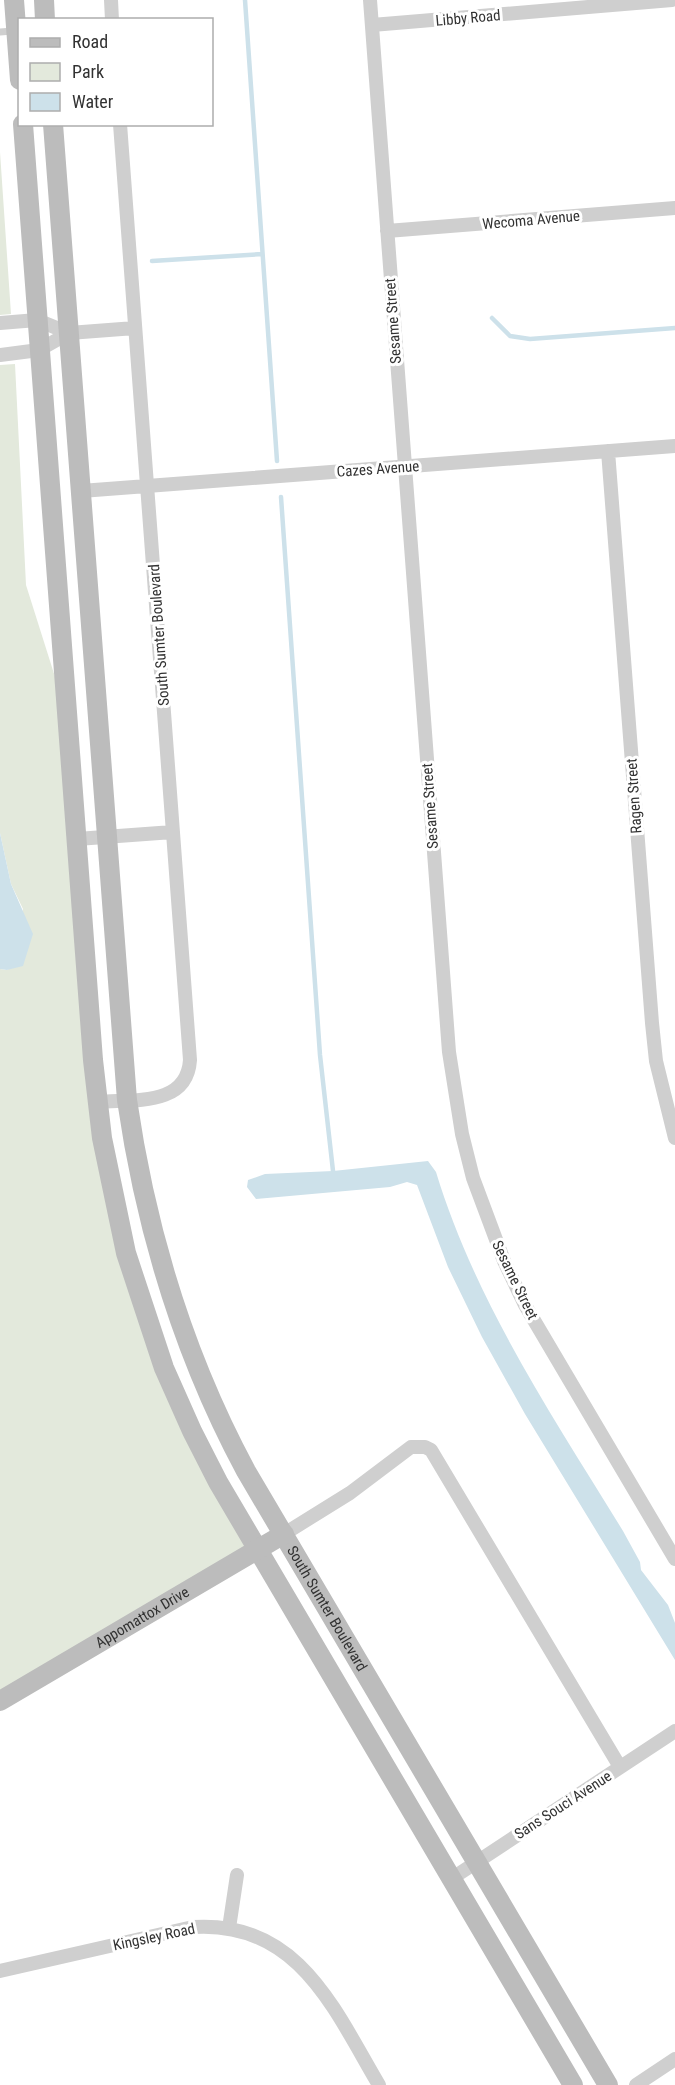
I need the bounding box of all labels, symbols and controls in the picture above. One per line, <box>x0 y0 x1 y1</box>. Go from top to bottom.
street label: Libby Road <box>435 6 501 30</box>
legend <box>18 18 213 126</box>
text: Road <box>72 31 108 52</box>
text: Park <box>72 61 104 82</box>
text: Water <box>72 91 114 112</box>
street label: Wecoma Avenue <box>482 207 580 233</box>
street label: Sesame Street <box>381 278 405 364</box>
street label: Cazes Avenue <box>336 457 420 481</box>
street label: South Sumter Boulevard <box>145 563 173 707</box>
street label: Ragen Street <box>622 758 646 834</box>
street label: Sesame Street <box>418 763 442 849</box>
street label: Sesame Street <box>488 1238 542 1322</box>
street label: South Sumter Boulevard <box>283 1543 371 1674</box>
street label: Appomattox Drive <box>92 1583 192 1652</box>
street label: Sans Souci Avenue <box>511 1767 615 1843</box>
street label: Kingsley Road <box>111 1920 197 1954</box>

